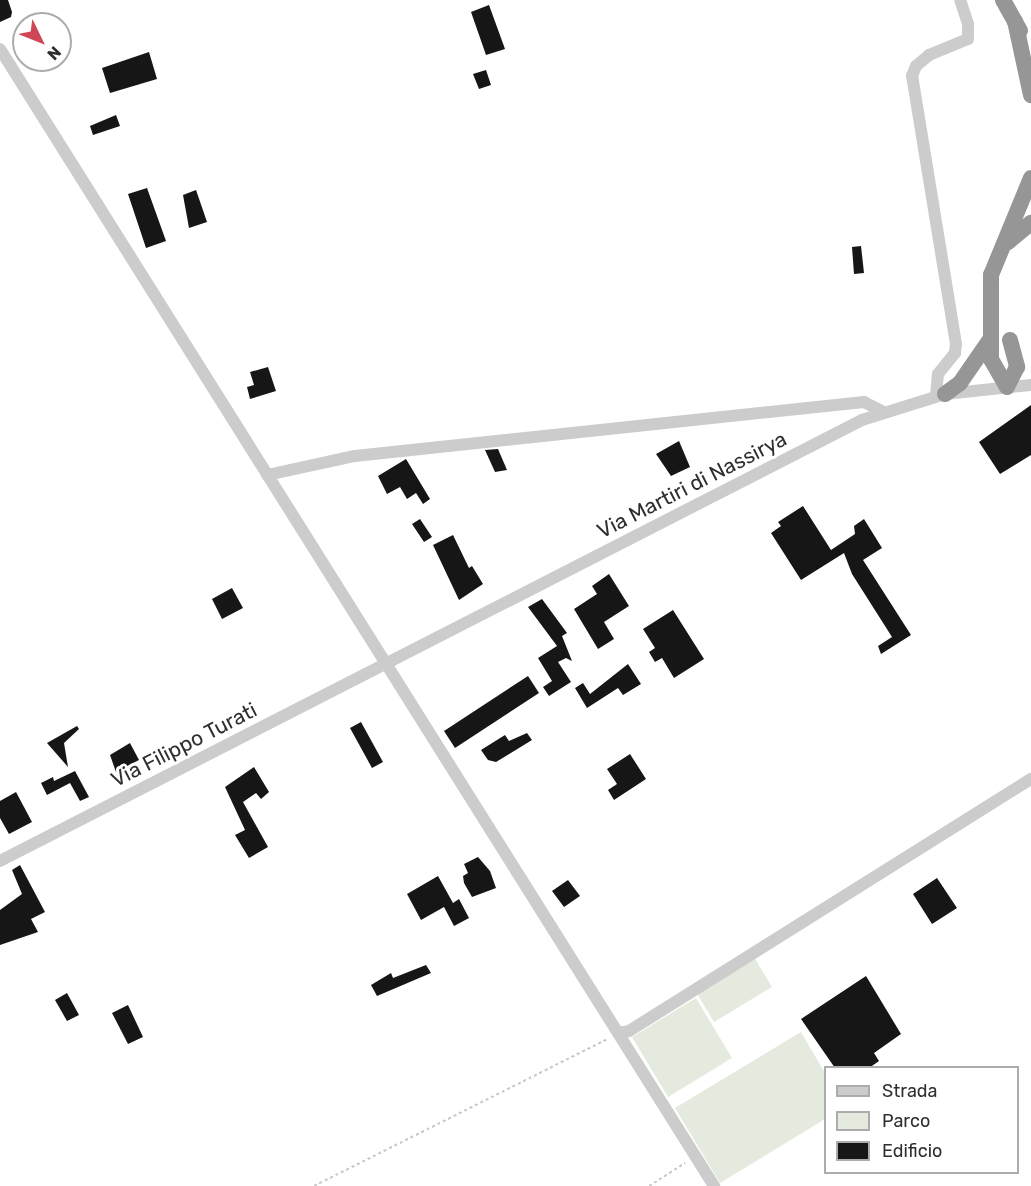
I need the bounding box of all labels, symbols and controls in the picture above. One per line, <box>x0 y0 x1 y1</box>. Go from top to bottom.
north arrow <box>12 12 72 72</box>
text: N <box>43 43 65 64</box>
street label: Via Martiri di Nassirya <box>593 426 791 544</box>
street label: Via Filippo Turati <box>107 697 261 793</box>
legend <box>824 1066 1019 1174</box>
text: Strada <box>882 1080 938 1102</box>
text: Parco <box>882 1110 930 1132</box>
text: Edificio <box>882 1140 942 1162</box>

